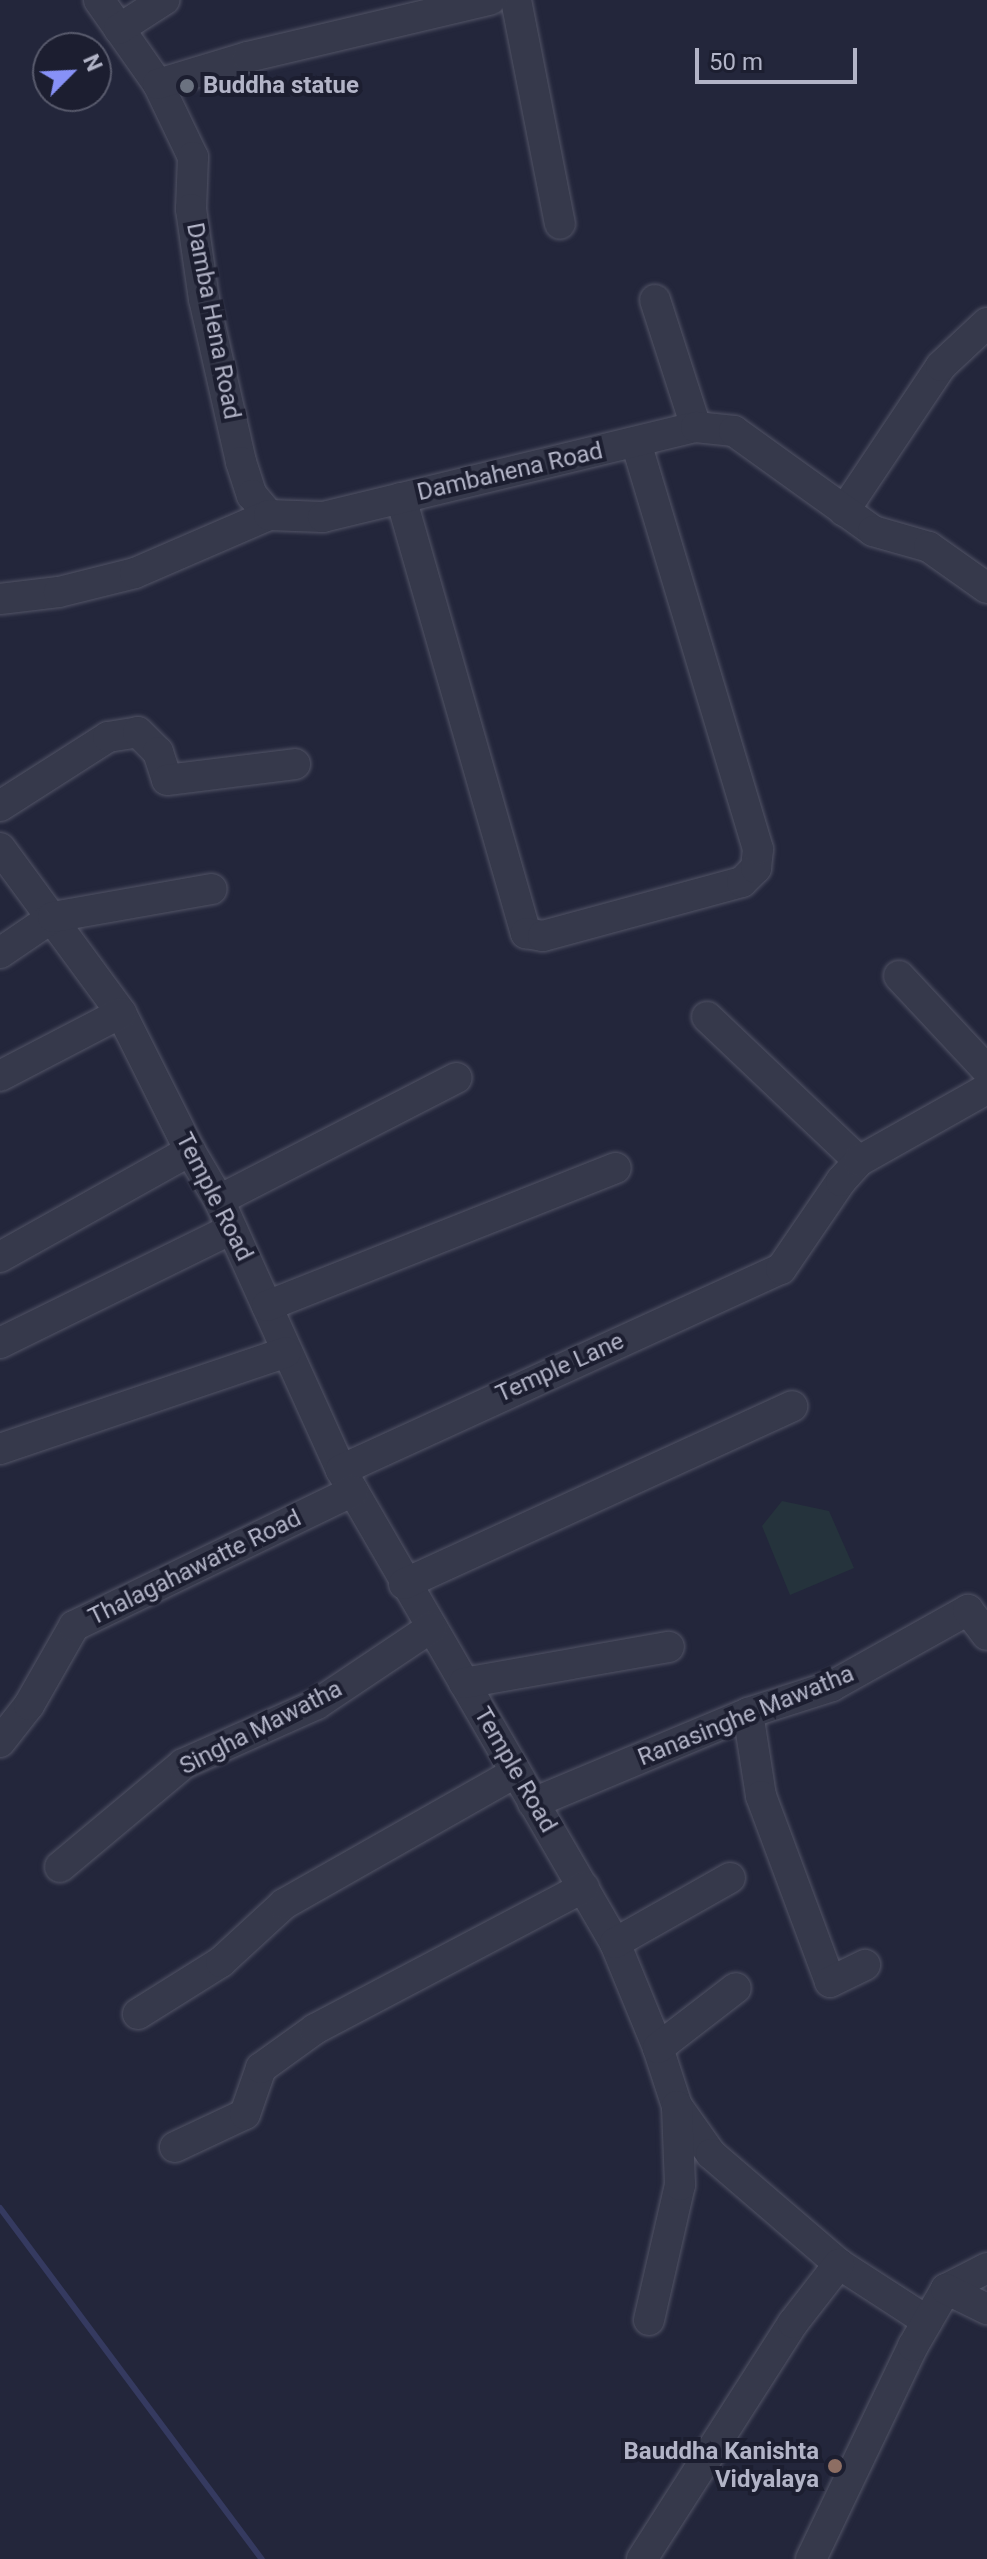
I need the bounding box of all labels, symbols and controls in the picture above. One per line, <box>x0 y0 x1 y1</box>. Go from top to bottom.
north arrow <box>32 32 112 112</box>
scale bar <box>699 32 861 82</box>
text: 50 m <box>709 48 763 76</box>
text: N <box>78 51 107 75</box>
place label: Buddha statue <box>203 72 359 100</box>
marker: Buddha statue <box>178 77 196 95</box>
street label: Damba Hena Road <box>180 220 246 422</box>
street label: Dambahena Road <box>414 437 606 507</box>
street label: Temple Road <box>169 1128 259 1266</box>
street label: Temple Lane <box>492 1327 628 1409</box>
street label: Thalagahawatte Road <box>84 1504 306 1632</box>
street label: Ranasinghe Mawatha <box>634 1660 858 1772</box>
street label: Singha Mawatha <box>175 1675 347 1781</box>
street label: Temple Road <box>468 1702 562 1838</box>
place label: Bauddha Kanishta Vidyalaya <box>623 2438 819 2494</box>
marker: Bauddha Kanishta Vidyalaya <box>826 2457 844 2475</box>

